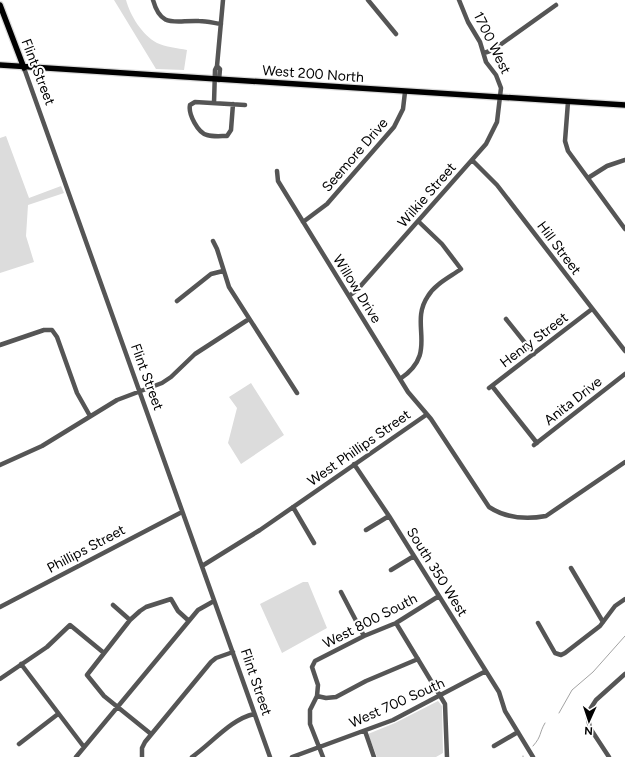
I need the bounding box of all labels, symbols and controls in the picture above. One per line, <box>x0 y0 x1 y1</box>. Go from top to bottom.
street label: 1700 West <box>470 9 514 77</box>
street label: Flint Street <box>18 36 58 108</box>
street label: West 200 North <box>262 62 365 86</box>
street label: Seemore Drive <box>318 114 392 195</box>
street label: Wilkie Street <box>394 159 460 231</box>
street label: Hill Street <box>533 218 585 278</box>
street label: Willow Drive <box>329 252 385 327</box>
street label: Henry Street <box>497 309 571 371</box>
street label: Flint Street <box>127 341 167 413</box>
street label: Anita Drive <box>541 373 606 429</box>
street label: West Phillips Street <box>304 406 414 490</box>
street label: Phillips Street <box>44 521 128 577</box>
street label: South 350 West <box>403 524 471 620</box>
street label: West 800 South <box>320 590 420 652</box>
street label: Flint Street <box>237 646 275 718</box>
street label: West 700 South <box>347 674 447 732</box>
north arrow <box>569 701 609 741</box>
text: N <box>584 724 593 737</box>

